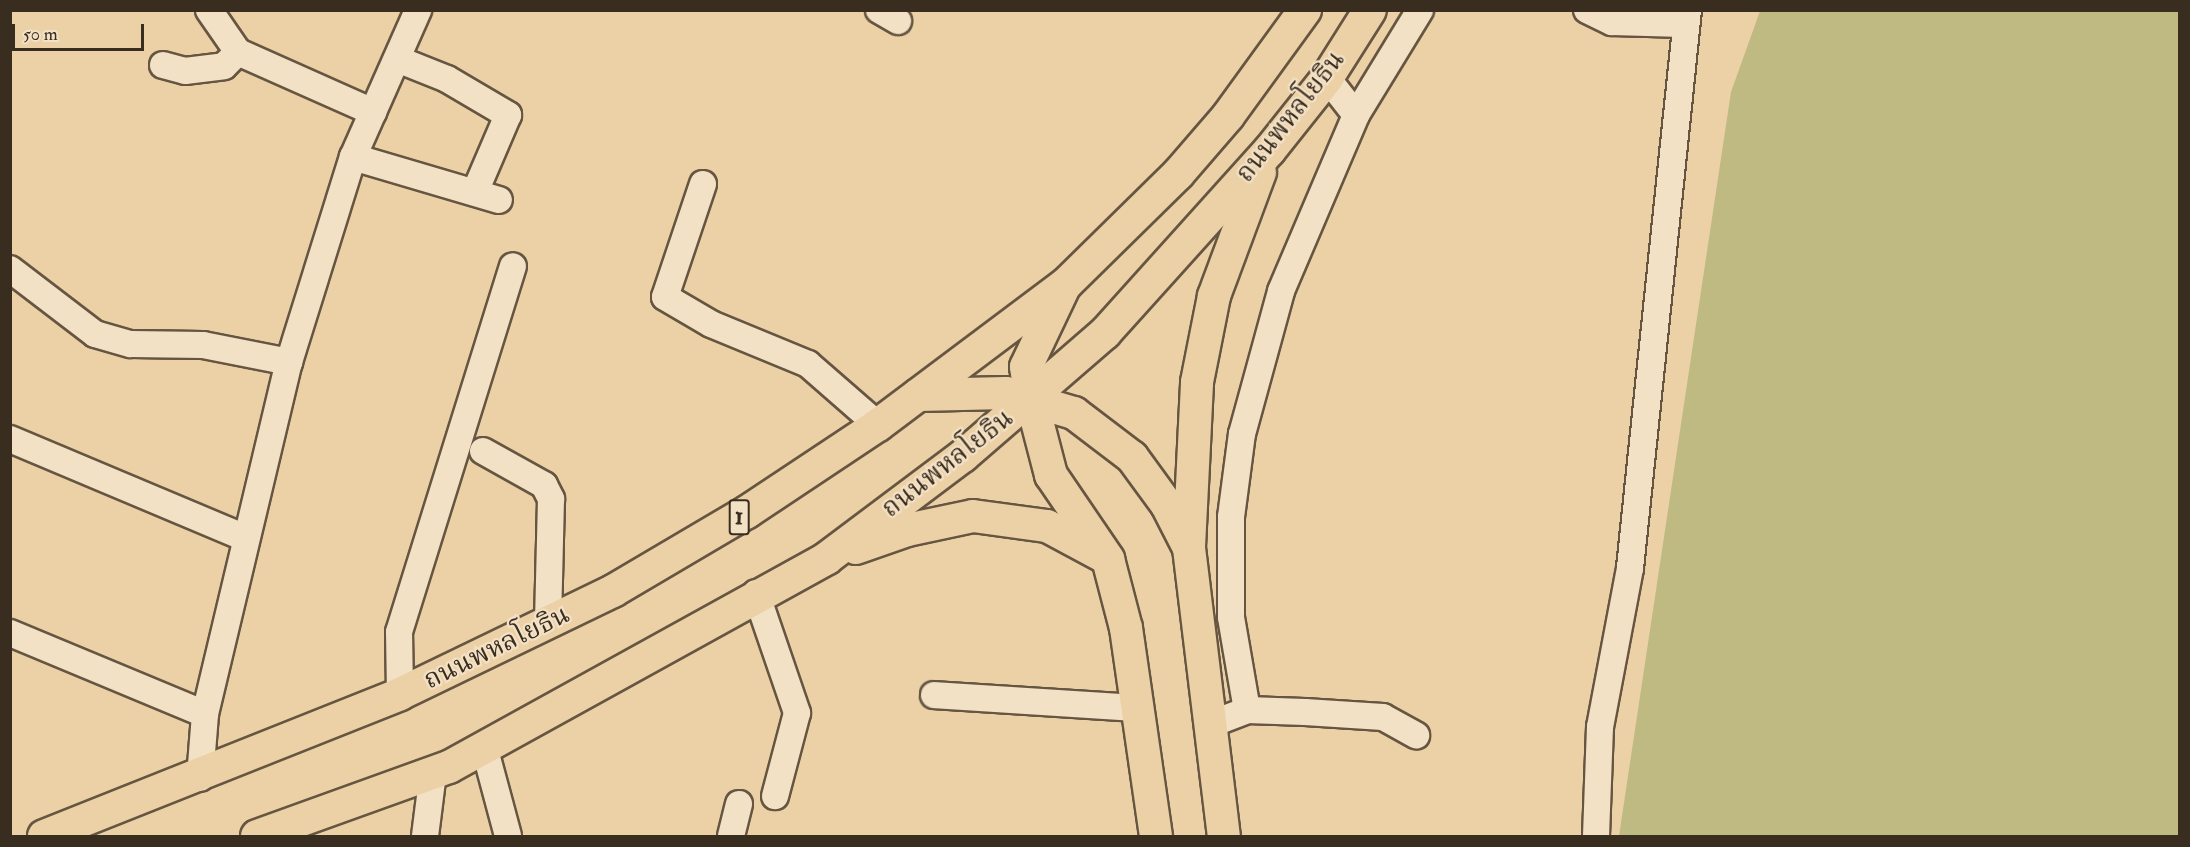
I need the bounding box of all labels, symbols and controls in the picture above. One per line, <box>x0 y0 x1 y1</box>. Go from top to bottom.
scale bar <box>15 12 147 50</box>
text: 50 m <box>23 23 58 46</box>
street label: ถนนพหลโยธิน <box>1230 45 1352 189</box>
street label: ถนนพหลโยธิน <box>876 403 1020 525</box>
road number: 1 <box>728 496 750 538</box>
street label: ถนนพหลโยธิน <box>419 599 575 697</box>

